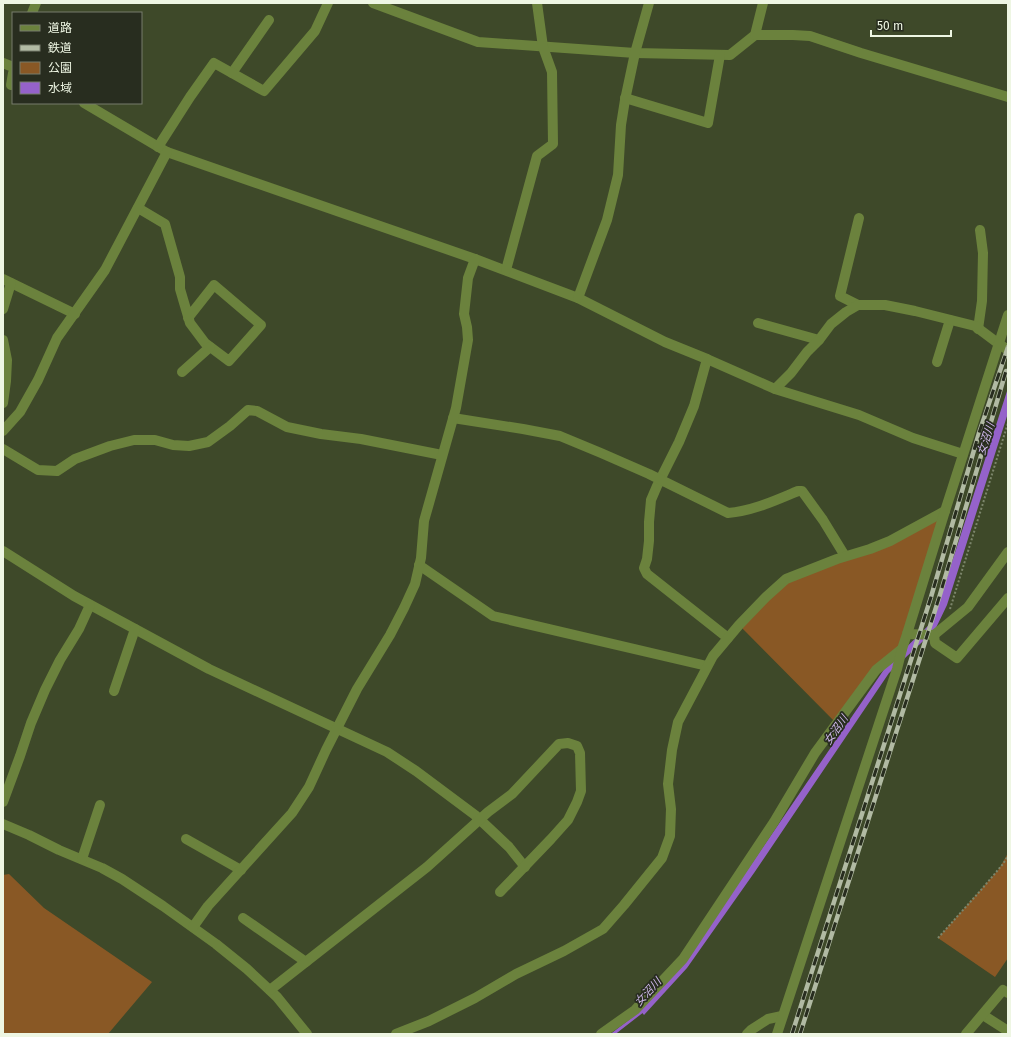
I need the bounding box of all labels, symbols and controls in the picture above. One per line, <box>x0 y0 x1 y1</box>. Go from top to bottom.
legend <box>12 12 142 104</box>
scale bar <box>871 12 951 38</box>
text: 50 m <box>877 19 903 33</box>
text: 道路 <box>48 21 72 35</box>
text: 鉄道 <box>48 41 72 55</box>
text: 公園 <box>48 61 72 75</box>
text: 水域 <box>48 81 72 95</box>
water label: 女沼川 <box>975 420 998 457</box>
water label: 女沼川 <box>821 712 851 747</box>
water label: 女沼川 <box>632 975 665 1009</box>

